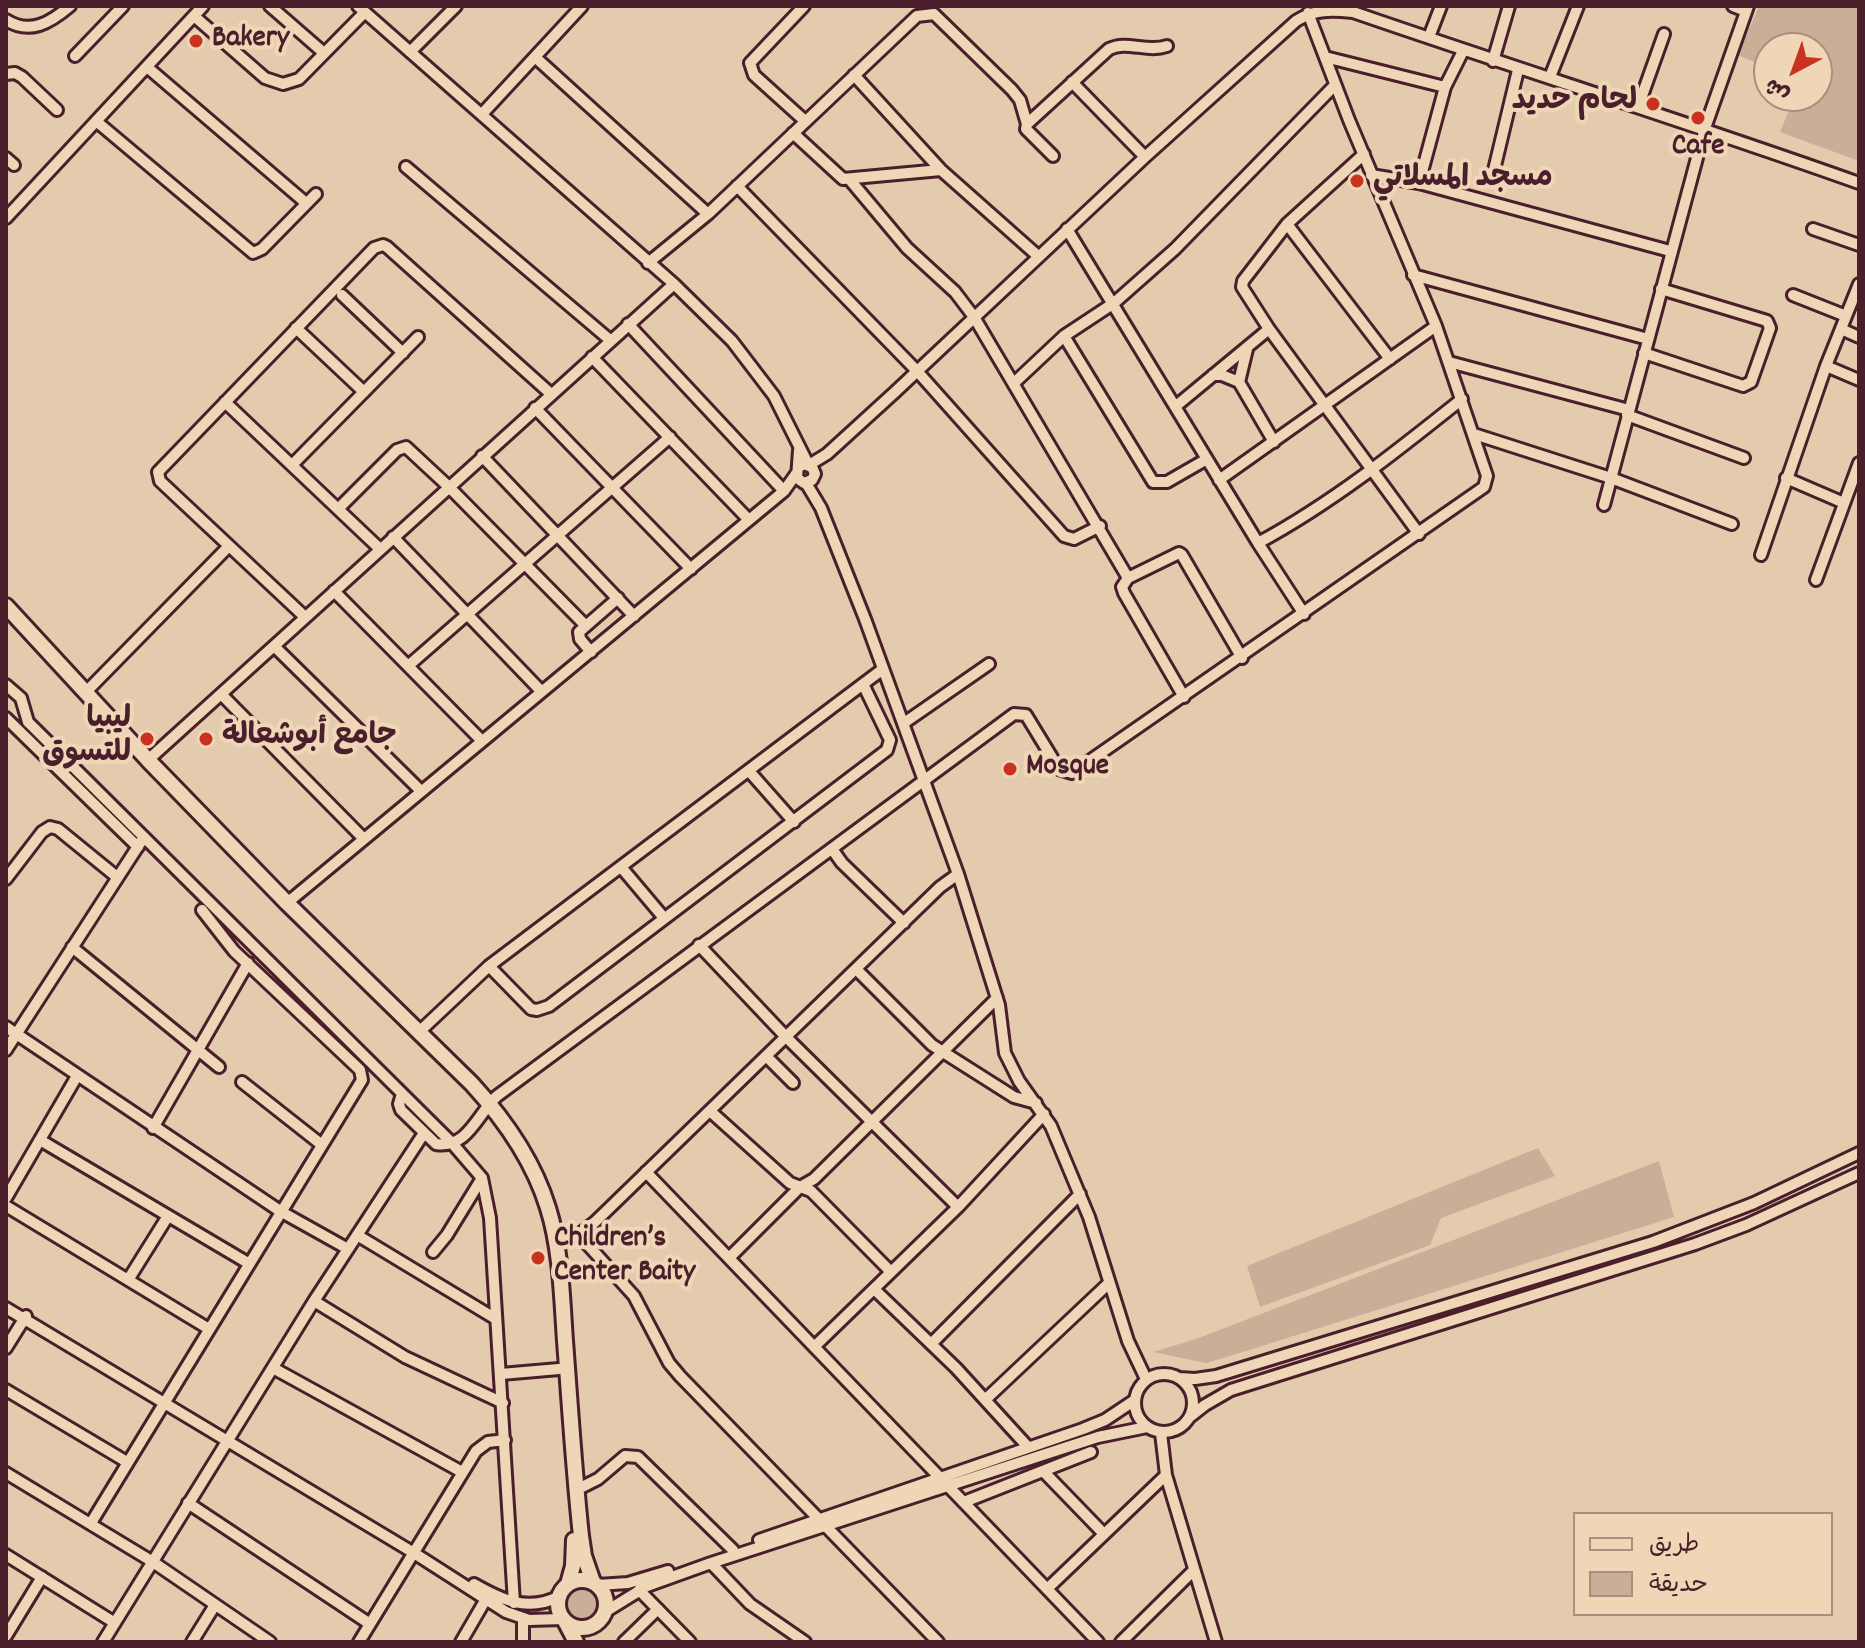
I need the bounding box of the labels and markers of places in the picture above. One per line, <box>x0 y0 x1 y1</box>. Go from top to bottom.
place label: Bakery <box>212 23 289 59</box>
marker: Bakery <box>187 32 205 50</box>
place label: لحام حديد <box>1512 86 1637 122</box>
marker: لحام حديد <box>1644 95 1662 113</box>
marker: Cafe <box>1689 109 1707 127</box>
place label: Cafe <box>1672 131 1724 167</box>
place label: مسجد المسلاتي <box>1373 163 1553 199</box>
marker: مسجد المسلاتي <box>1348 172 1366 190</box>
place label: ليبيا للتسوق <box>42 704 131 774</box>
place label: جامع أبوشعالة <box>222 721 397 757</box>
marker: ليبيا للتسوق <box>138 730 156 748</box>
marker: جامع أبوشعالة <box>197 730 215 748</box>
place label: Mosque <box>1026 751 1109 787</box>
marker: Mosque <box>1001 760 1019 778</box>
place label: Children’s Center Baity <box>554 1223 695 1294</box>
marker: Children’s Center Baity <box>529 1249 547 1267</box>

